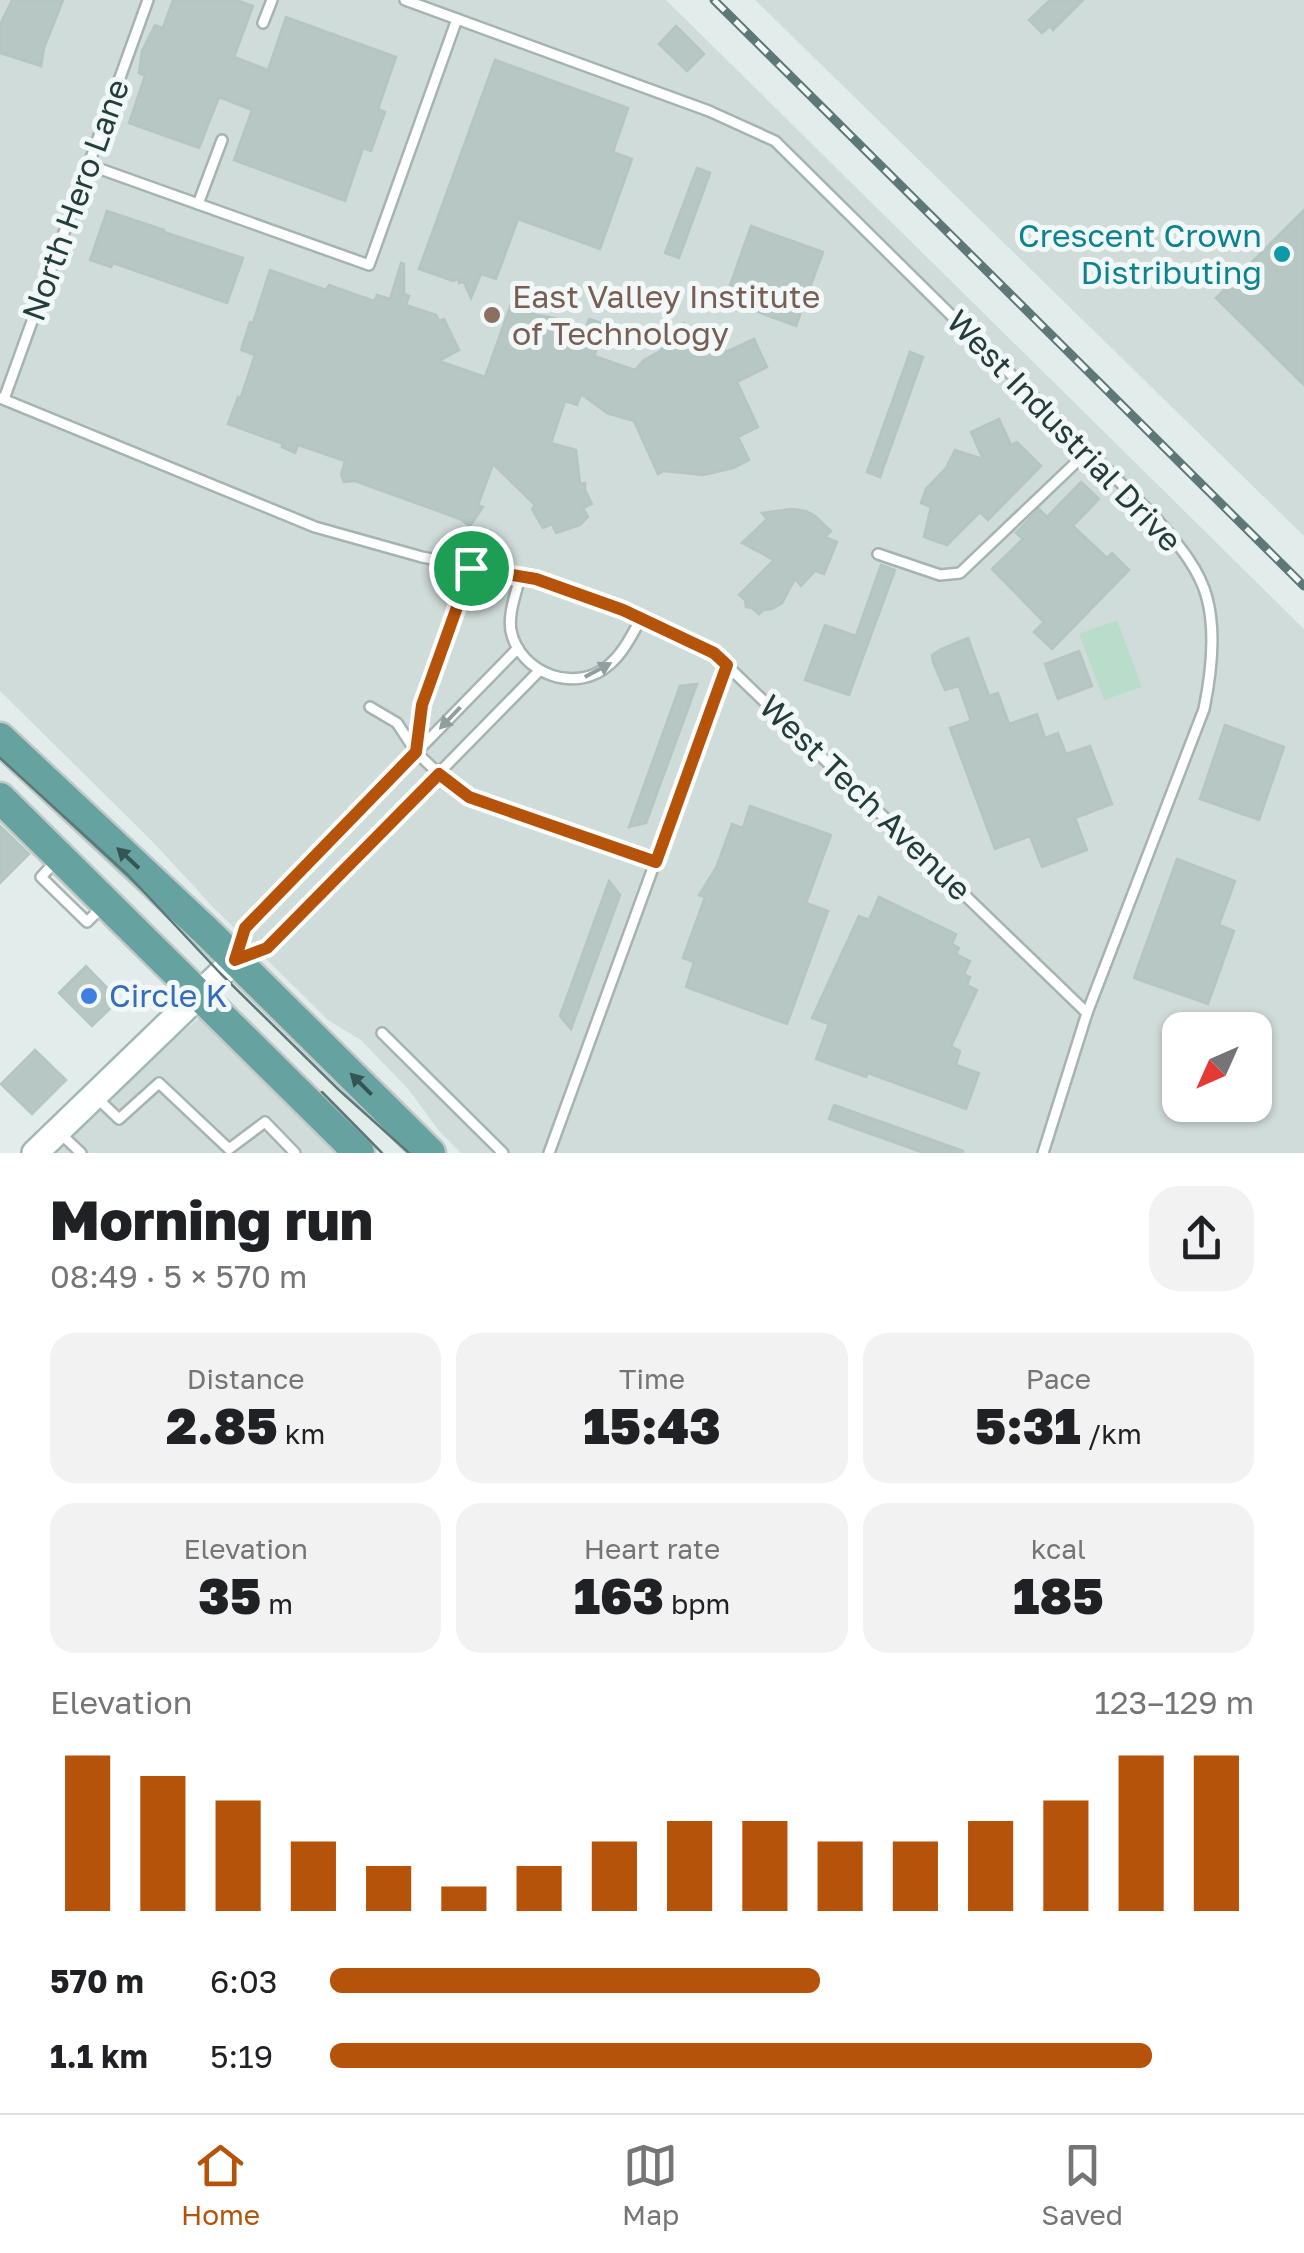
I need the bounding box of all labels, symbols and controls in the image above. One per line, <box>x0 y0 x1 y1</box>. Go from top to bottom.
street label: North Hero Lane <box>14 74 136 326</box>
place label: Crescent Crown Distributing <box>1018 216 1262 291</box>
marker: Crescent Crown Distributing <box>1271 243 1293 265</box>
place label: East Valley Institute of Technology <box>512 277 820 352</box>
street label: West Industrial Drive <box>940 302 1190 559</box>
marker: East Valley Institute of Technology <box>481 304 503 326</box>
pin <box>429 526 514 611</box>
icon: arrive <box>444 541 499 596</box>
one-way arrow <box>584 662 612 679</box>
street label: West Tech Avenue <box>752 687 979 908</box>
one-way arrow <box>439 705 462 729</box>
one-way arrow <box>116 847 140 870</box>
place label: Circle K <box>109 976 228 1014</box>
marker: Circle K <box>78 985 100 1007</box>
north arrow <box>1162 1012 1272 1122</box>
map controls <box>1162 1012 1272 1122</box>
one-way arrow <box>349 1073 373 1097</box>
text: Morning run <box>50 1186 373 1252</box>
button: share <box>1149 1186 1254 1291</box>
text: 08:49 · 5 × 570 m <box>50 1257 307 1295</box>
text: Distance <box>187 1362 305 1395</box>
text: Time <box>619 1362 685 1395</box>
text: Pace <box>1026 1362 1091 1395</box>
text: 2.85 <box>166 1395 278 1455</box>
text: 15:43 <box>583 1395 721 1455</box>
text: 5:31 <box>975 1395 1081 1455</box>
text: km <box>278 1417 325 1450</box>
text: /km <box>1081 1417 1142 1450</box>
text: Elevation <box>183 1532 308 1565</box>
text: Heart rate <box>584 1532 720 1565</box>
text: kcal <box>1031 1532 1086 1565</box>
text: 35 <box>198 1565 261 1625</box>
text: 163 <box>574 1565 664 1625</box>
text: 185 <box>1013 1565 1104 1625</box>
text: m <box>261 1587 293 1620</box>
text: bpm <box>664 1587 730 1620</box>
text: Elevation <box>50 1683 192 1721</box>
text: 123–129 m <box>1094 1683 1254 1721</box>
text: 570 m <box>50 1962 144 2000</box>
text: 6:03 <box>210 1962 278 2000</box>
text: 1.1 km <box>50 2037 148 2075</box>
text: 5:19 <box>210 2037 273 2075</box>
tab: Home <box>181 2138 260 2231</box>
tab: Map <box>622 2138 679 2231</box>
tab: Saved <box>1041 2138 1123 2231</box>

